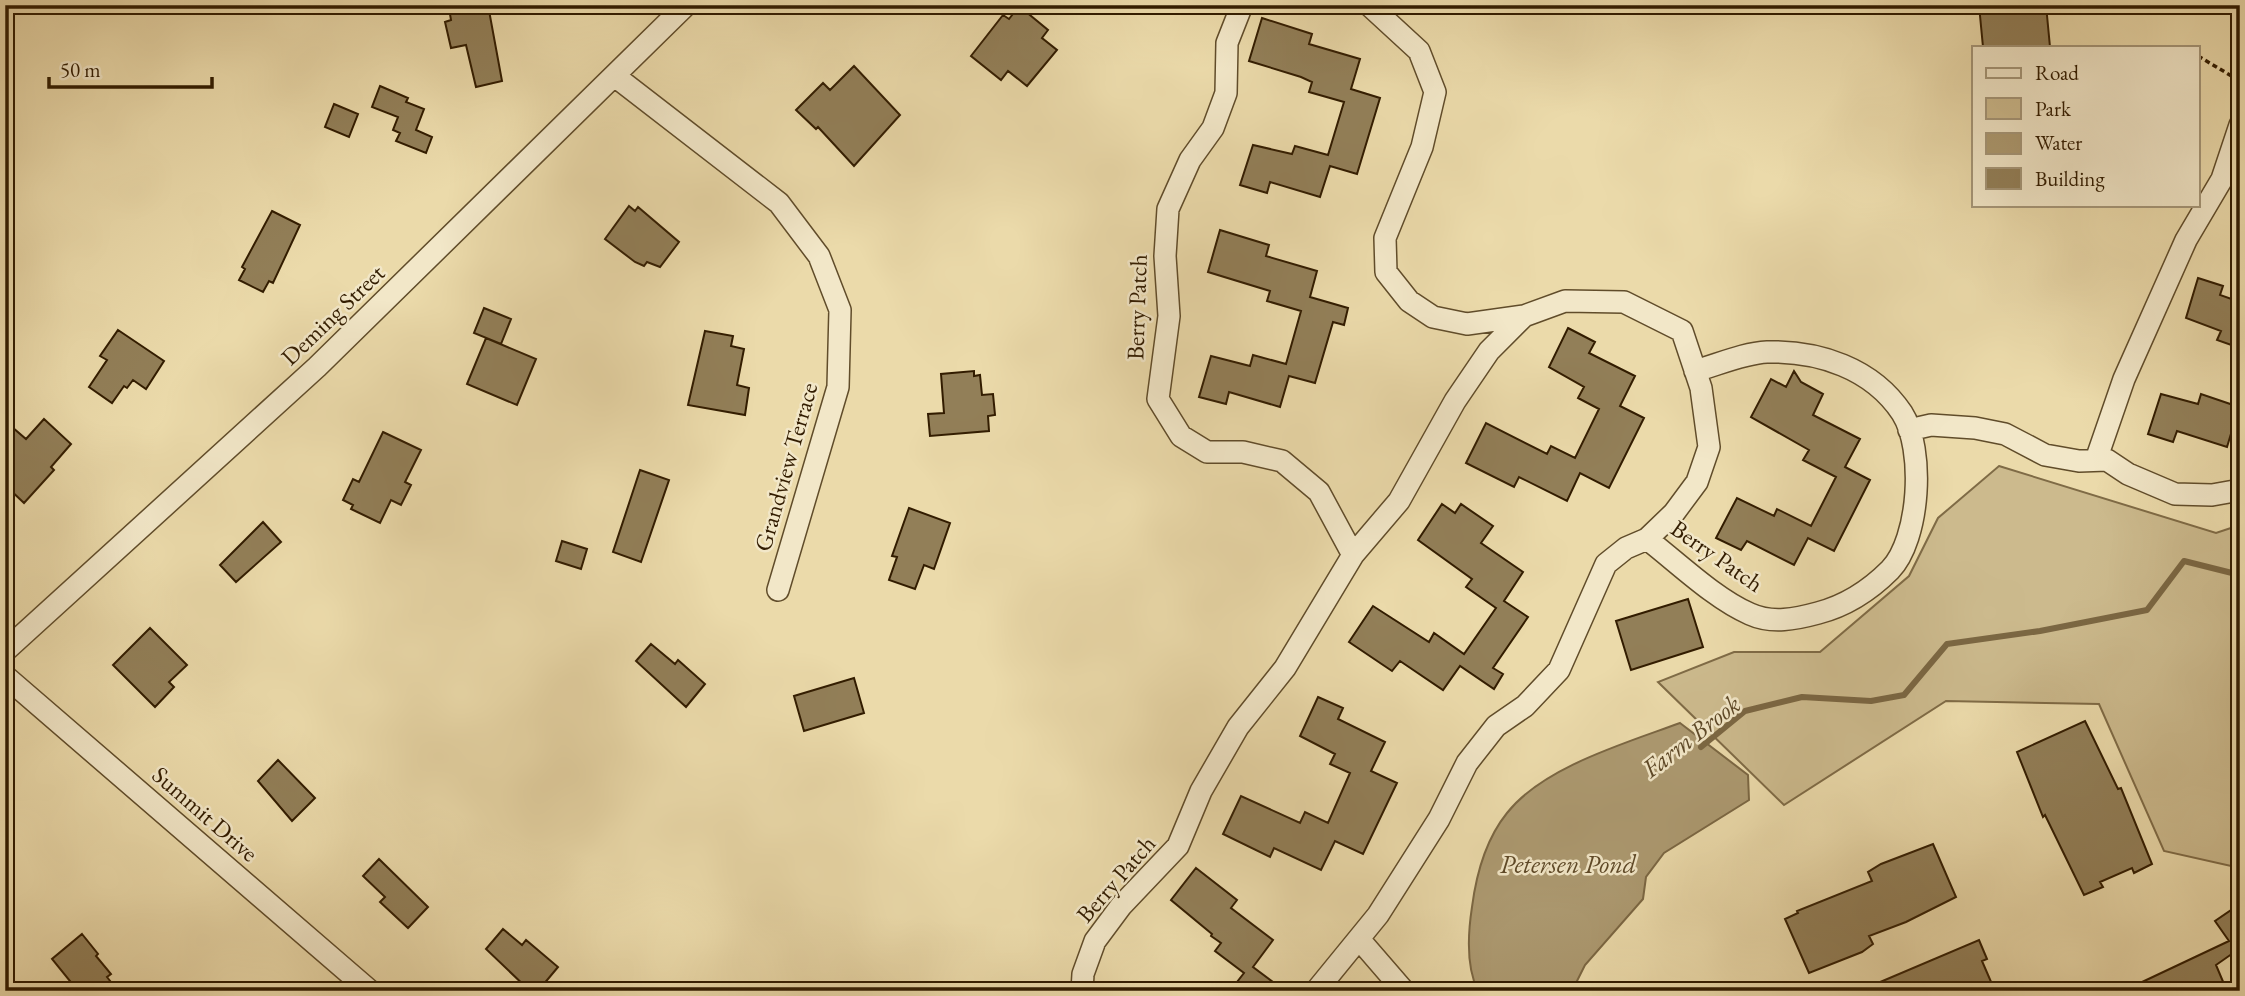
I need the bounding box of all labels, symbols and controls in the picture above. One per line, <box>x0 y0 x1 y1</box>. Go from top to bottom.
scale bar <box>49 46 212 90</box>
legend <box>1972 46 2200 206</box>
text: 50 m <box>60 56 101 83</box>
text: Road <box>2035 59 2079 86</box>
text: Park <box>2035 95 2072 122</box>
text: Water <box>2035 129 2082 156</box>
text: Building <box>2035 165 2105 192</box>
street label: Berry Patch <box>1119 253 1154 361</box>
street label: Deming Street <box>274 257 391 372</box>
street label: Grandview Terrace <box>747 379 824 555</box>
street label: Berry Patch <box>1665 512 1770 599</box>
water label: Farm Brook <box>1634 687 1747 786</box>
street label: Summit Drive <box>146 759 265 868</box>
street label: Berry Patch <box>1069 828 1162 929</box>
water label: Petersen Pond <box>1500 847 1637 881</box>

